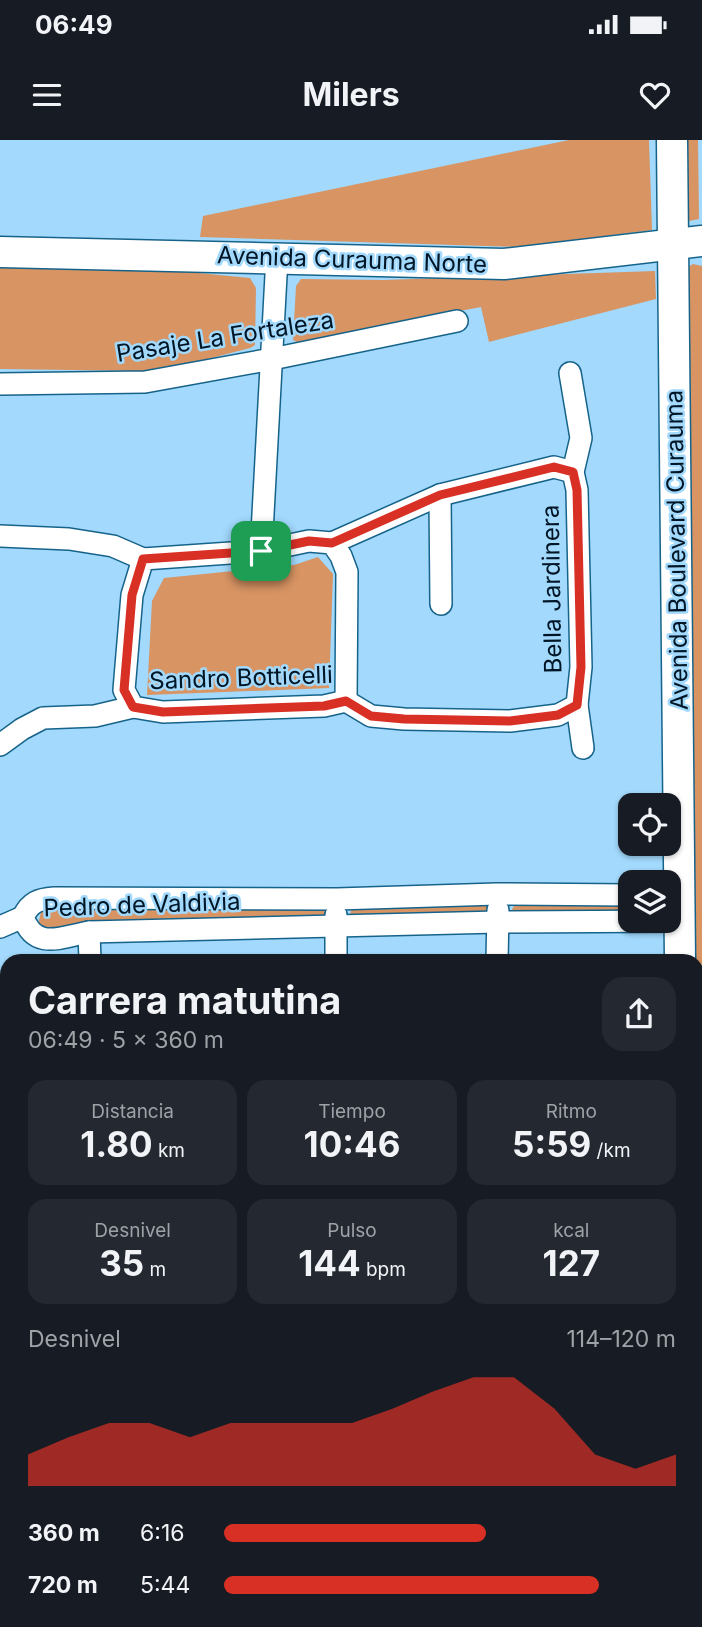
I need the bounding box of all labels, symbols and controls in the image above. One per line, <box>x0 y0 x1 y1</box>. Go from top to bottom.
text: 06:49 <box>35 9 113 40</box>
text: Milers <box>302 75 400 114</box>
icon: menu <box>28 76 66 114</box>
icon: heart <box>636 76 674 114</box>
street label: Avenida Curauma Norte <box>217 240 487 279</box>
street label: Pasaje La Fortaleza <box>114 305 336 368</box>
street label: Avenida Boulevard Curauma <box>659 390 694 710</box>
street label: Bella Jardinera <box>536 504 567 674</box>
pin <box>231 521 291 581</box>
icon: arrive <box>242 532 280 570</box>
street label: Sandro Botticelli <box>149 660 333 695</box>
map controls <box>618 793 681 933</box>
button: locate <box>618 793 681 856</box>
button: layers <box>618 870 681 933</box>
street label: Pedro de Valdivia <box>43 887 241 922</box>
text: Carrera matutina <box>28 977 341 1023</box>
button: share <box>602 977 676 1051</box>
text: 06:49 · 5 × 360 m <box>28 1026 224 1054</box>
text: Distancia <box>91 1100 174 1123</box>
text: Tiempo <box>318 1100 386 1123</box>
text: Ritmo <box>546 1100 597 1123</box>
text: 1.80 <box>80 1123 153 1165</box>
text: 10:46 <box>304 1123 400 1165</box>
text: 5:59 <box>512 1123 591 1165</box>
text: km <box>153 1139 185 1162</box>
text: /km <box>591 1139 631 1162</box>
text: Desnivel <box>94 1219 171 1242</box>
text: Pulso <box>327 1219 377 1242</box>
text: kcal <box>553 1219 589 1242</box>
text: 35 <box>99 1242 144 1284</box>
text: 144 <box>298 1242 361 1284</box>
text: 127 <box>543 1242 600 1284</box>
text: m <box>144 1258 166 1281</box>
text: bpm <box>361 1258 406 1281</box>
text: Desnivel <box>28 1325 121 1353</box>
text: 114–120 m <box>566 1325 676 1353</box>
text: 360 m <box>28 1519 100 1547</box>
text: 6:16 <box>140 1519 185 1547</box>
text: 720 m <box>28 1571 98 1599</box>
text: 5:44 <box>140 1571 190 1599</box>

